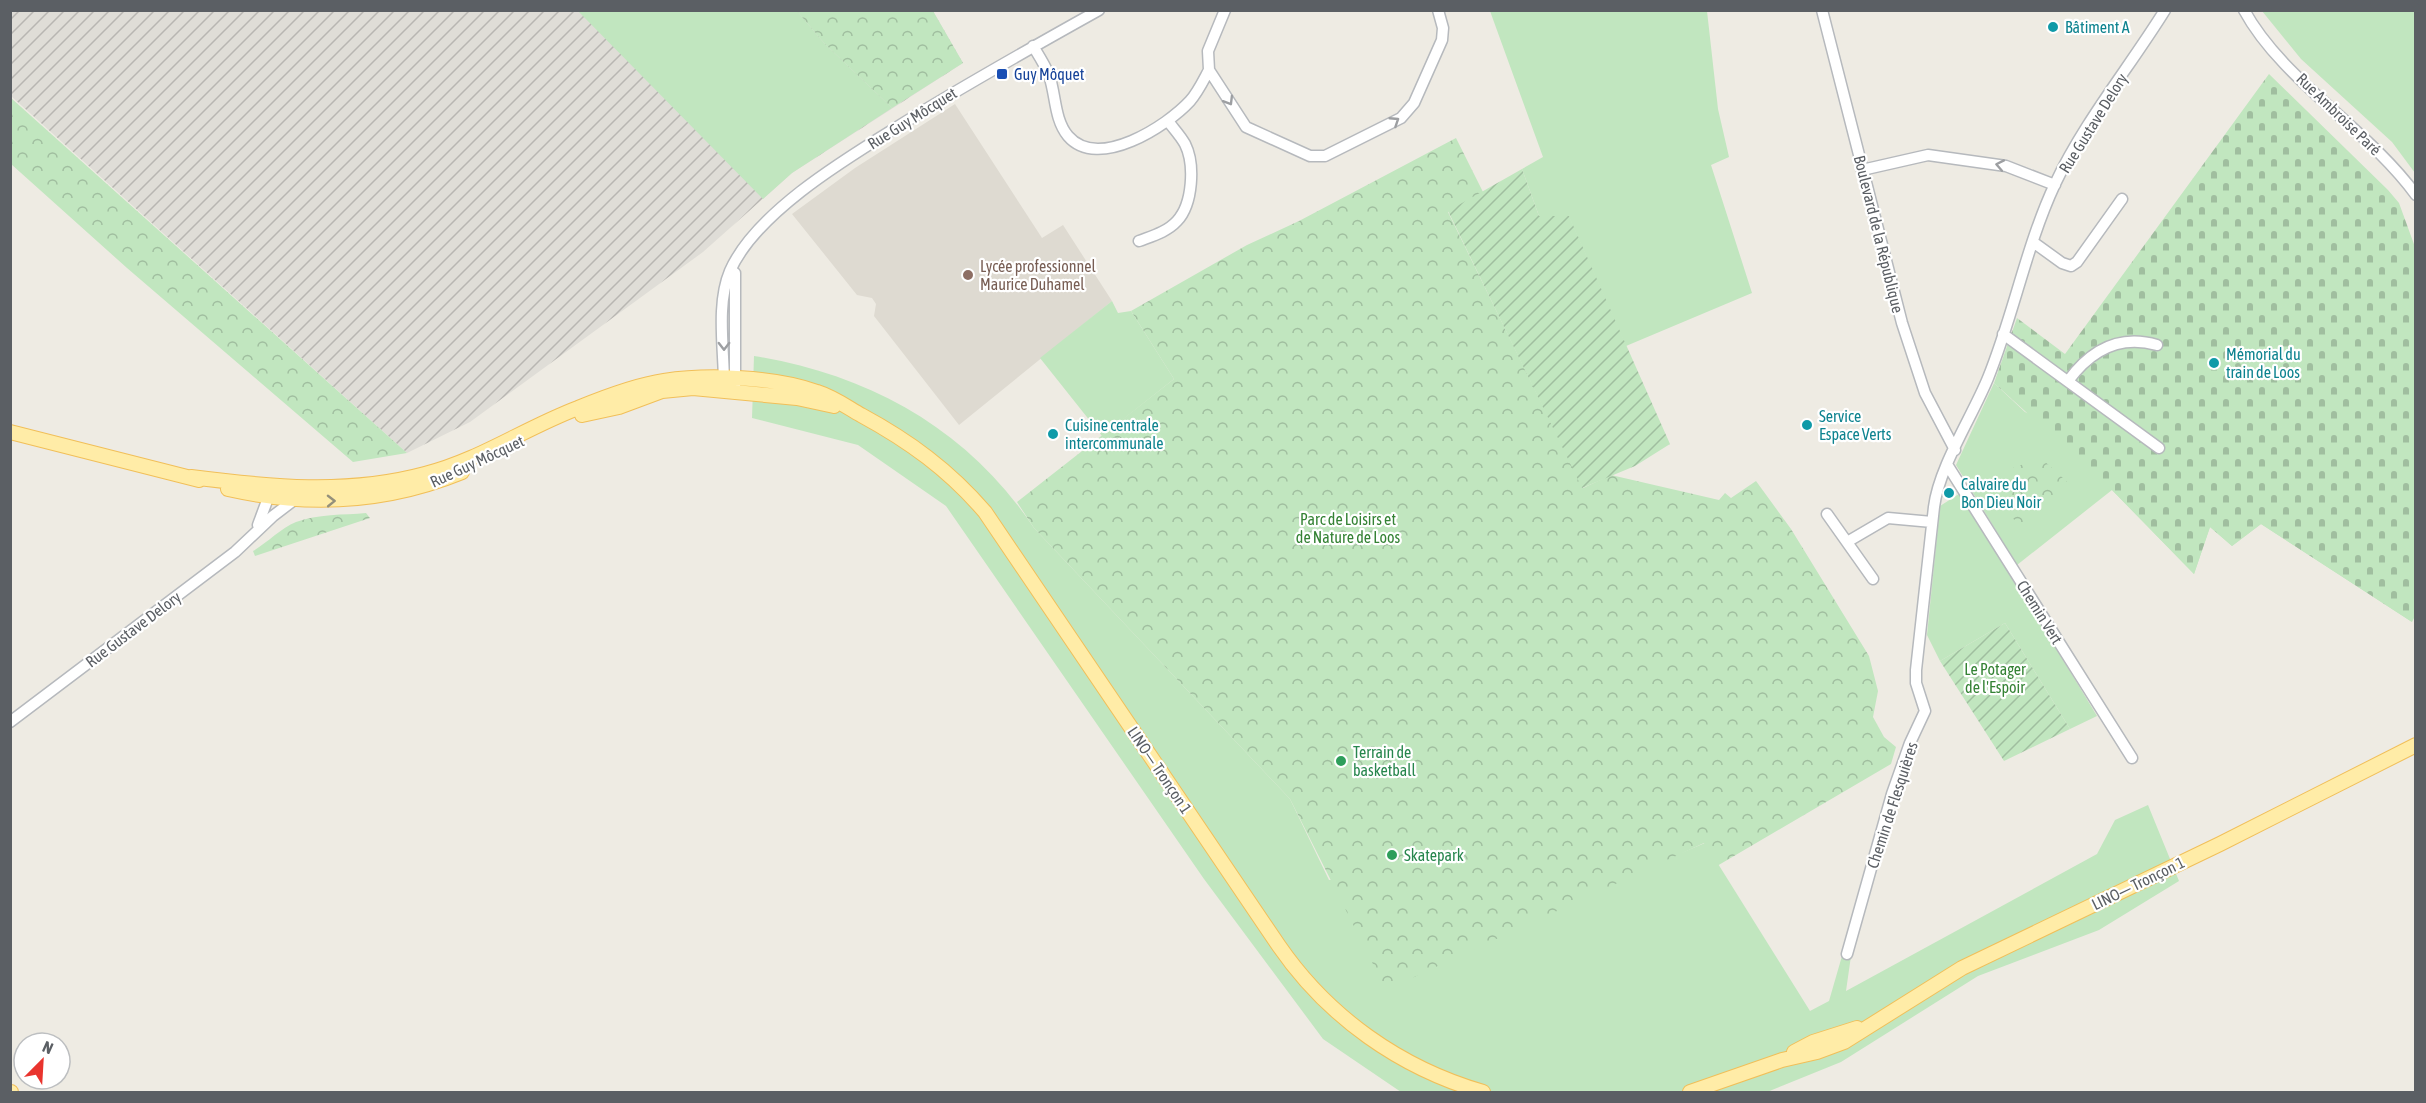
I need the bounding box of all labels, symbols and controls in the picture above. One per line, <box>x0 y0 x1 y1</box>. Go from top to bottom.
place label: Bâtiment A <box>2065 18 2130 36</box>
marker: Bâtiment A <box>2046 20 2060 34</box>
place label: Guy Môquet <box>1014 65 1085 84</box>
marker: Guy Môquet <box>995 67 1009 81</box>
street label: Rue Ambroise Paré <box>2293 69 2385 159</box>
street label: Rue Gustave Delory <box>2055 70 2132 177</box>
street label: Rue Guy Môcquet <box>864 83 961 153</box>
one-way arrow <box>1221 95 1233 105</box>
one-way arrow <box>1388 117 1399 128</box>
street label: Boulevard de la République <box>1850 153 1907 315</box>
one-way arrow <box>1995 159 2005 172</box>
place label: Lycée professionnel Maurice Duhamel <box>980 257 1096 293</box>
marker: Lycée professionnel Maurice Duhamel <box>961 268 975 282</box>
one-way arrow <box>718 341 730 350</box>
place label: Mémorial du train de Loos <box>2226 345 2301 381</box>
marker: Mémorial du train de Loos <box>2207 356 2221 370</box>
place label: Service Espace Verts <box>1819 407 1892 444</box>
place label: Cuisine centrale intercommunale <box>1065 416 1164 452</box>
marker: Service Espace Verts <box>1800 418 1814 432</box>
marker: Cuisine centrale intercommunale <box>1046 427 1060 441</box>
street label: Rue Guy Môcquet <box>427 431 528 492</box>
place label: Calvaire du Bon Dieu Noir <box>1961 475 2042 511</box>
marker: Calvaire du Bon Dieu Noir <box>1942 486 1956 500</box>
one-way arrow <box>326 494 335 507</box>
park label: Parc de Loisirs et de Nature de Loos <box>1296 510 1401 546</box>
street label: Chemin Vert <box>2014 577 2067 647</box>
street label: Rue Gustave Delory <box>82 587 185 671</box>
park label: Le Potager de l'Espoir <box>1964 660 2026 697</box>
street label: LINO— Tronçon 1 <box>1123 723 1196 817</box>
street label: Chemin de Flesquières <box>1863 739 1922 871</box>
place label: Terrain de basketball <box>1353 743 1417 779</box>
marker: Terrain de basketball <box>1334 754 1348 768</box>
place label: Skatepark <box>1404 846 1464 865</box>
marker: Skatepark <box>1385 848 1399 862</box>
street label: LINO— Tronçon 1 <box>2089 853 2188 914</box>
north arrow <box>12 1031 72 1091</box>
text: N <box>40 1037 56 1057</box>

